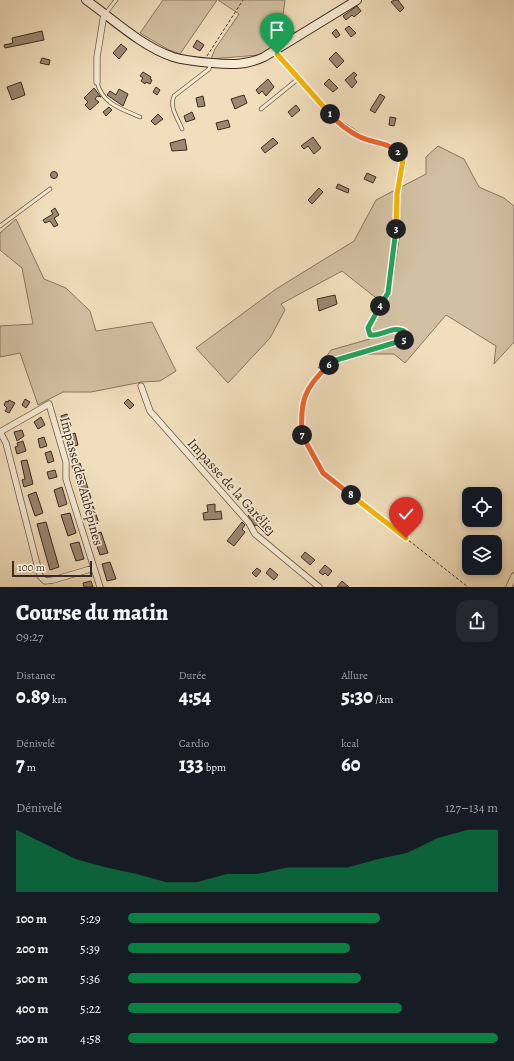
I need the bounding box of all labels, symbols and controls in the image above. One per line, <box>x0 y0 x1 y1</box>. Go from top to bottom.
pin <box>260 13 294 54</box>
icon: arrive <box>266 19 288 41</box>
pin: 1 <box>320 104 340 124</box>
text: 1 <box>328 106 332 121</box>
pin: 2 <box>388 142 408 162</box>
text: 2 <box>395 144 401 159</box>
pin: 3 <box>386 219 406 239</box>
text: 3 <box>394 221 398 236</box>
pin: 4 <box>370 296 390 316</box>
text: 4 <box>377 298 383 313</box>
pin: 5 <box>394 330 414 350</box>
text: 5 <box>402 332 406 347</box>
pin: 6 <box>319 355 339 375</box>
text: 6 <box>326 357 332 372</box>
street label: Impasse des Aubépines <box>55 415 108 548</box>
pin: 7 <box>292 425 312 445</box>
text: 7 <box>300 427 304 442</box>
street label: Impasse de la Garélie <box>183 434 278 537</box>
pin: 8 <box>341 485 361 505</box>
text: 8 <box>348 487 354 502</box>
map controls <box>462 487 502 575</box>
button: locate <box>462 487 502 527</box>
pin <box>389 497 423 538</box>
icon: check <box>395 503 417 525</box>
button: layers <box>462 535 502 575</box>
scale bar <box>12 559 92 578</box>
text: 100 m <box>18 560 45 575</box>
text: Course du matin <box>16 598 168 628</box>
button: share <box>456 600 498 642</box>
text: 09:27 <box>16 628 44 645</box>
text: Distance <box>16 668 55 683</box>
text: Durée <box>179 668 206 683</box>
text: Allure <box>341 668 368 683</box>
text: 0.89 <box>16 683 50 710</box>
text: 4:54 <box>179 683 211 710</box>
text: 5:30 <box>341 683 373 710</box>
text: km <box>50 692 67 707</box>
text: /km <box>373 692 394 707</box>
text: Dénivelé <box>16 736 55 751</box>
text: Cardio <box>179 736 209 751</box>
text: kcal <box>341 736 359 751</box>
text: 7 <box>16 751 25 778</box>
text: 133 <box>179 751 204 778</box>
text: 60 <box>341 751 360 778</box>
text: m <box>25 760 36 775</box>
text: bpm <box>204 760 226 775</box>
text: Dénivelé <box>16 799 62 816</box>
text: 127–134 m <box>445 799 498 816</box>
text: 100 m <box>16 910 47 927</box>
text: 5:29 <box>80 910 101 927</box>
text: 200 m <box>16 940 49 957</box>
text: 5:39 <box>80 940 100 957</box>
text: 300 m <box>16 970 48 987</box>
text: 5:36 <box>80 970 100 987</box>
text: 400 m <box>16 1000 48 1017</box>
text: 5:22 <box>80 1000 101 1017</box>
text: 500 m <box>16 1030 48 1047</box>
text: 4:58 <box>80 1030 101 1047</box>

